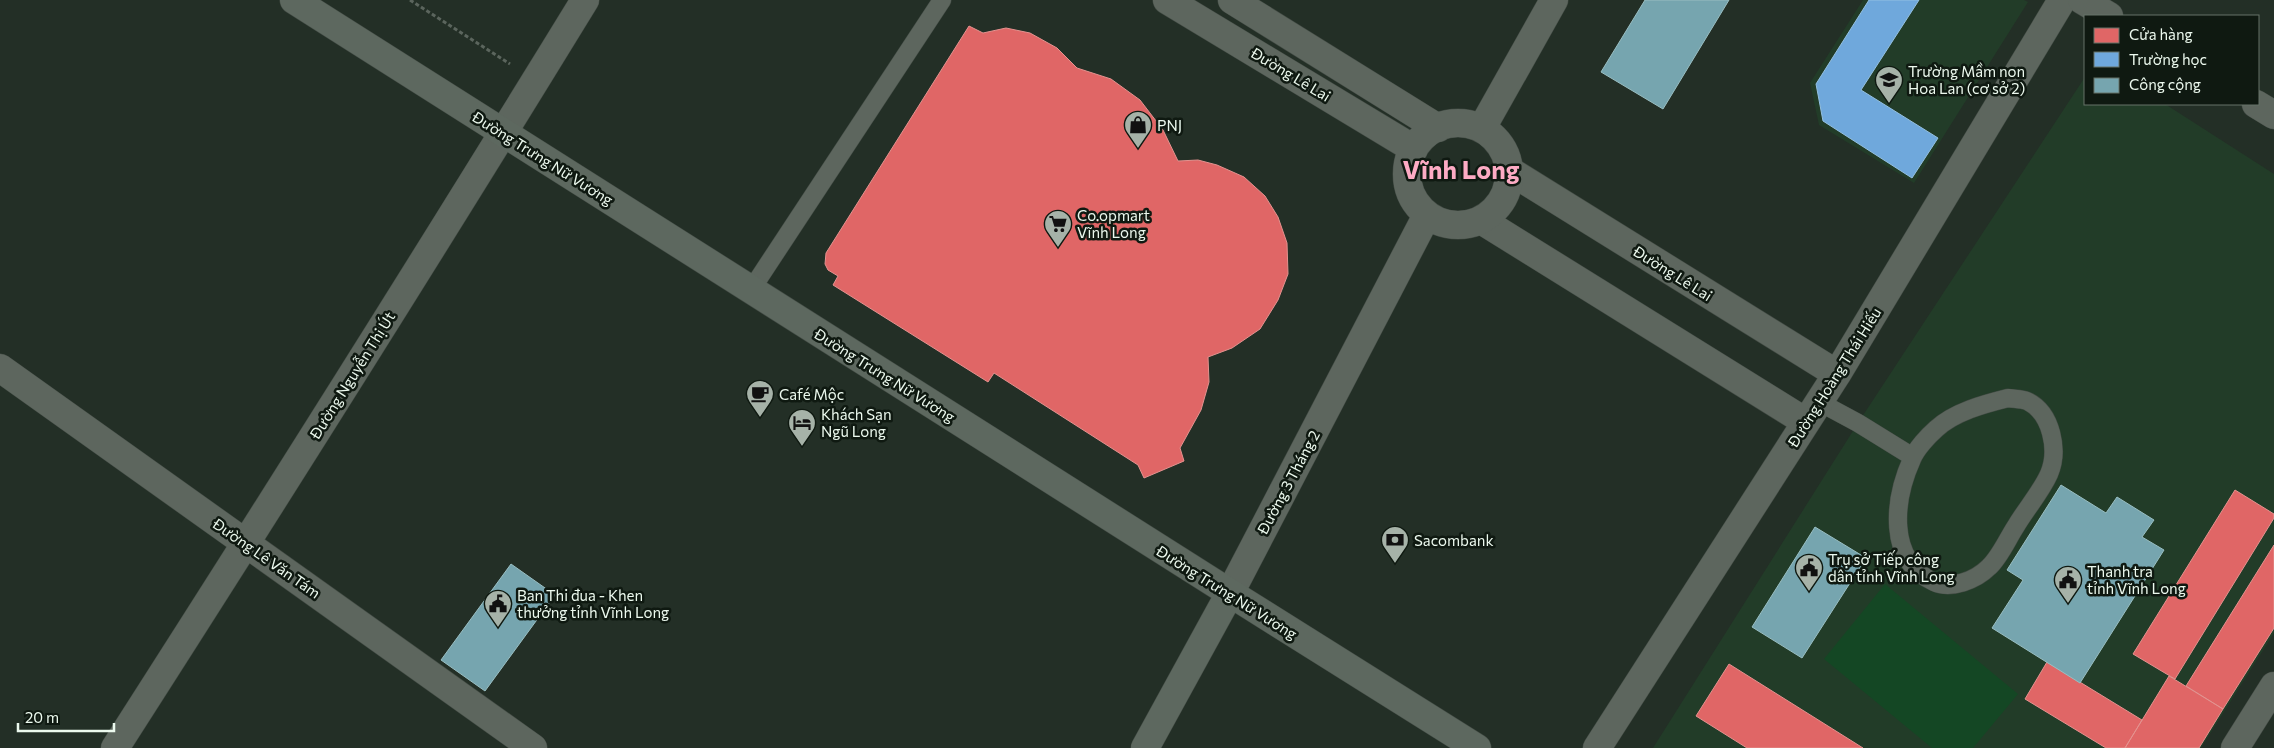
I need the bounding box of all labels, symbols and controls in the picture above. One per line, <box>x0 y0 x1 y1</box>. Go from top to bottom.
legend <box>2084 15 2259 105</box>
text: Cửa hàng <box>2129 25 2193 43</box>
street label: Đường Lê Lai <box>1247 43 1334 105</box>
text: Trường học <box>2129 50 2207 68</box>
place label: Trường Mầm non Hoa Lan (cơ sở 2) <box>1908 62 2025 97</box>
school or university icon: Trường Mầm non Hoa Lan (cơ sở 2) <box>1874 65 1904 104</box>
text: Công cộng <box>2129 75 2201 93</box>
street label: Đường Trưng Nữ Vương <box>469 107 617 209</box>
shop icon: PNJ <box>1123 110 1153 149</box>
place label: PNJ <box>1157 116 1182 134</box>
district label: Vĩnh Long <box>1403 154 1520 184</box>
place label: Co.opmart Vĩnh Long <box>1077 206 1150 241</box>
supermarket icon: Co.opmart Vĩnh Long <box>1043 209 1073 248</box>
street label: Đường Lê Lai <box>1630 241 1716 304</box>
street label: Đường Hoàng Thái Hiếu <box>1783 304 1884 451</box>
street label: Đường Nguyễn Thị Út <box>304 308 398 443</box>
street label: Đường Trưng Nữ Vương <box>811 324 959 426</box>
cafe icon: Café Mộc <box>745 379 775 418</box>
place label: Café Mộc <box>779 385 844 403</box>
place label: Khách Sạn Ngũ Long <box>821 405 892 440</box>
hotel icon: Khách Sạn Ngũ Long <box>787 408 817 447</box>
street label: Đường 3 Tháng 2 <box>1253 427 1323 538</box>
street label: Đường Lê Văn Tám <box>209 514 324 602</box>
bank icon: Sacombank <box>1380 525 1410 564</box>
place label: Sacombank <box>1414 531 1494 549</box>
street label: Đường Trưng Nữ Vương <box>1153 541 1301 643</box>
place label: Trụ sở Tiếp công dân tỉnh Vĩnh Long <box>1828 550 1955 585</box>
public building icon: Trụ sở Tiếp công dân tỉnh Vĩnh Long <box>1794 553 1824 592</box>
place label: Thanh tra tỉnh Vĩnh Long <box>2087 562 2186 597</box>
public building icon: Thanh tra tỉnh Vĩnh Long <box>2053 565 2083 604</box>
place label: Ban Thi đua - Khen thưởng tỉnh Vĩnh Long <box>517 586 669 621</box>
public building icon: Ban Thi đua - Khen thưởng tỉnh Vĩnh Long <box>483 589 513 628</box>
scale bar <box>18 700 114 732</box>
text: 20 m <box>25 708 59 726</box>

